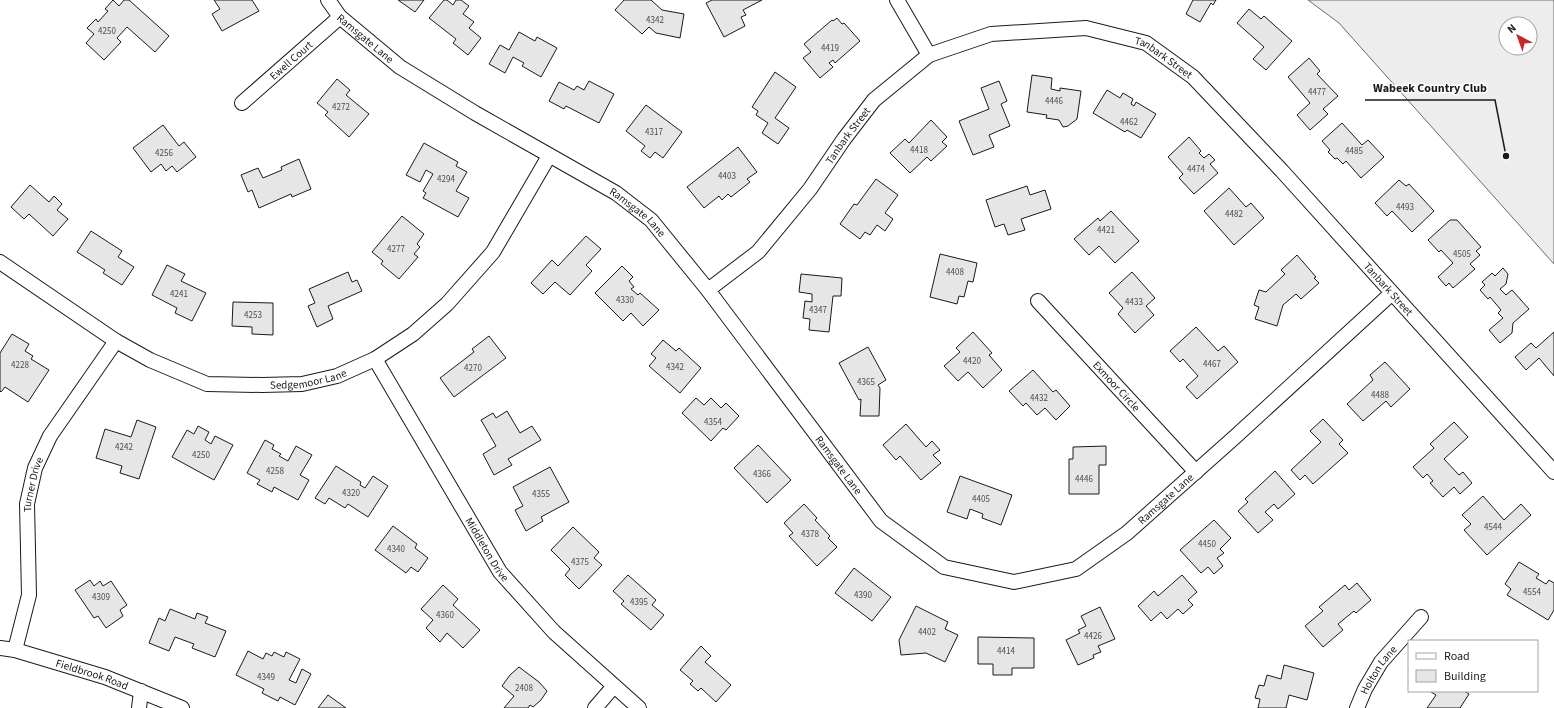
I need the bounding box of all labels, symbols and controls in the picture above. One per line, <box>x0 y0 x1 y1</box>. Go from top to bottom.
street label: Ramsgate Lane <box>334 10 397 67</box>
house number: 4342 <box>646 14 664 27</box>
north arrow <box>1498 16 1538 56</box>
text: N <box>1504 21 1519 37</box>
house number: 4250 <box>98 25 116 38</box>
street label: Tanbark Street <box>1133 33 1196 82</box>
street label: Ewell Court <box>266 37 316 84</box>
house number: 4419 <box>821 42 839 55</box>
callout: Wabeek Country Club <box>1365 76 1495 100</box>
text: Wabeek Country Club <box>1373 80 1487 97</box>
house number: 4477 <box>1308 86 1326 99</box>
house number: 4446 <box>1045 95 1063 108</box>
house number: 4272 <box>332 101 350 114</box>
street label: Tanbark Street <box>822 104 874 167</box>
house number: 4462 <box>1120 116 1138 129</box>
house number: 4317 <box>645 126 663 139</box>
house number: 4418 <box>910 144 928 157</box>
house number: 4485 <box>1345 145 1363 158</box>
house number: 4256 <box>155 147 173 160</box>
house number: 4474 <box>1187 163 1205 176</box>
house number: 4403 <box>718 170 736 183</box>
house number: 4294 <box>437 173 455 186</box>
street label: Ramsgate Lane <box>607 184 669 241</box>
house number: 4493 <box>1396 201 1414 214</box>
house number: 4482 <box>1225 208 1243 221</box>
house number: 4421 <box>1097 224 1115 237</box>
house number: 4277 <box>387 243 405 256</box>
house number: 4505 <box>1453 248 1471 261</box>
street label: Tanbark Street <box>1360 259 1416 319</box>
house number: 4408 <box>946 266 964 279</box>
house number: 4241 <box>170 288 188 301</box>
house number: 4330 <box>616 294 634 307</box>
house number: 4433 <box>1125 296 1143 309</box>
house number: 4347 <box>809 304 827 317</box>
house number: 4253 <box>244 309 262 322</box>
house number: 4420 <box>963 355 981 368</box>
street label: Exmoor Circle <box>1089 358 1144 415</box>
house number: 4467 <box>1203 358 1221 371</box>
house number: 4228 <box>11 359 29 372</box>
house number: 4342 <box>666 361 684 374</box>
house number: 4270 <box>464 362 482 375</box>
street label: Sedgemoor Lane <box>270 365 350 393</box>
house number: 4365 <box>857 376 875 389</box>
house number: 4488 <box>1371 389 1389 402</box>
house number: 4432 <box>1030 392 1048 405</box>
house number: 4354 <box>704 416 722 429</box>
street label: Ramsgate Lane <box>812 433 866 498</box>
house number: 4242 <box>115 441 133 454</box>
house number: 4250 <box>192 449 210 462</box>
street label: Turner Drive <box>20 454 47 512</box>
house number: 4258 <box>266 465 284 478</box>
house number: 4366 <box>753 468 771 481</box>
street label: Ramsgate Lane <box>1135 470 1197 528</box>
house number: 4446 <box>1075 473 1093 486</box>
house number: 4320 <box>342 487 360 500</box>
house number: 4355 <box>532 488 550 501</box>
house number: 4405 <box>972 493 990 506</box>
street label: Middleton Drive <box>462 515 513 585</box>
house number: 4544 <box>1484 521 1502 534</box>
house number: 4378 <box>801 528 819 541</box>
house number: 4450 <box>1198 538 1216 551</box>
house number: 4340 <box>387 543 405 556</box>
house number: 4375 <box>571 556 589 569</box>
house number: 4554 <box>1523 586 1541 599</box>
house number: 4390 <box>854 589 872 602</box>
house number: 4309 <box>92 591 110 604</box>
house number: 4395 <box>630 596 648 609</box>
house number: 4360 <box>436 609 454 622</box>
house number: 4402 <box>918 626 936 639</box>
house number: 4426 <box>1084 630 1102 643</box>
legend <box>1408 640 1538 692</box>
street label: Holton Lane <box>1357 642 1401 696</box>
house number: 4414 <box>997 645 1015 658</box>
text: Road <box>1444 648 1470 665</box>
street label: Fieldbrook Road <box>54 656 131 694</box>
text: Building <box>1444 668 1486 685</box>
house number: 4349 <box>257 671 275 684</box>
house number: 2408 <box>515 682 533 695</box>

